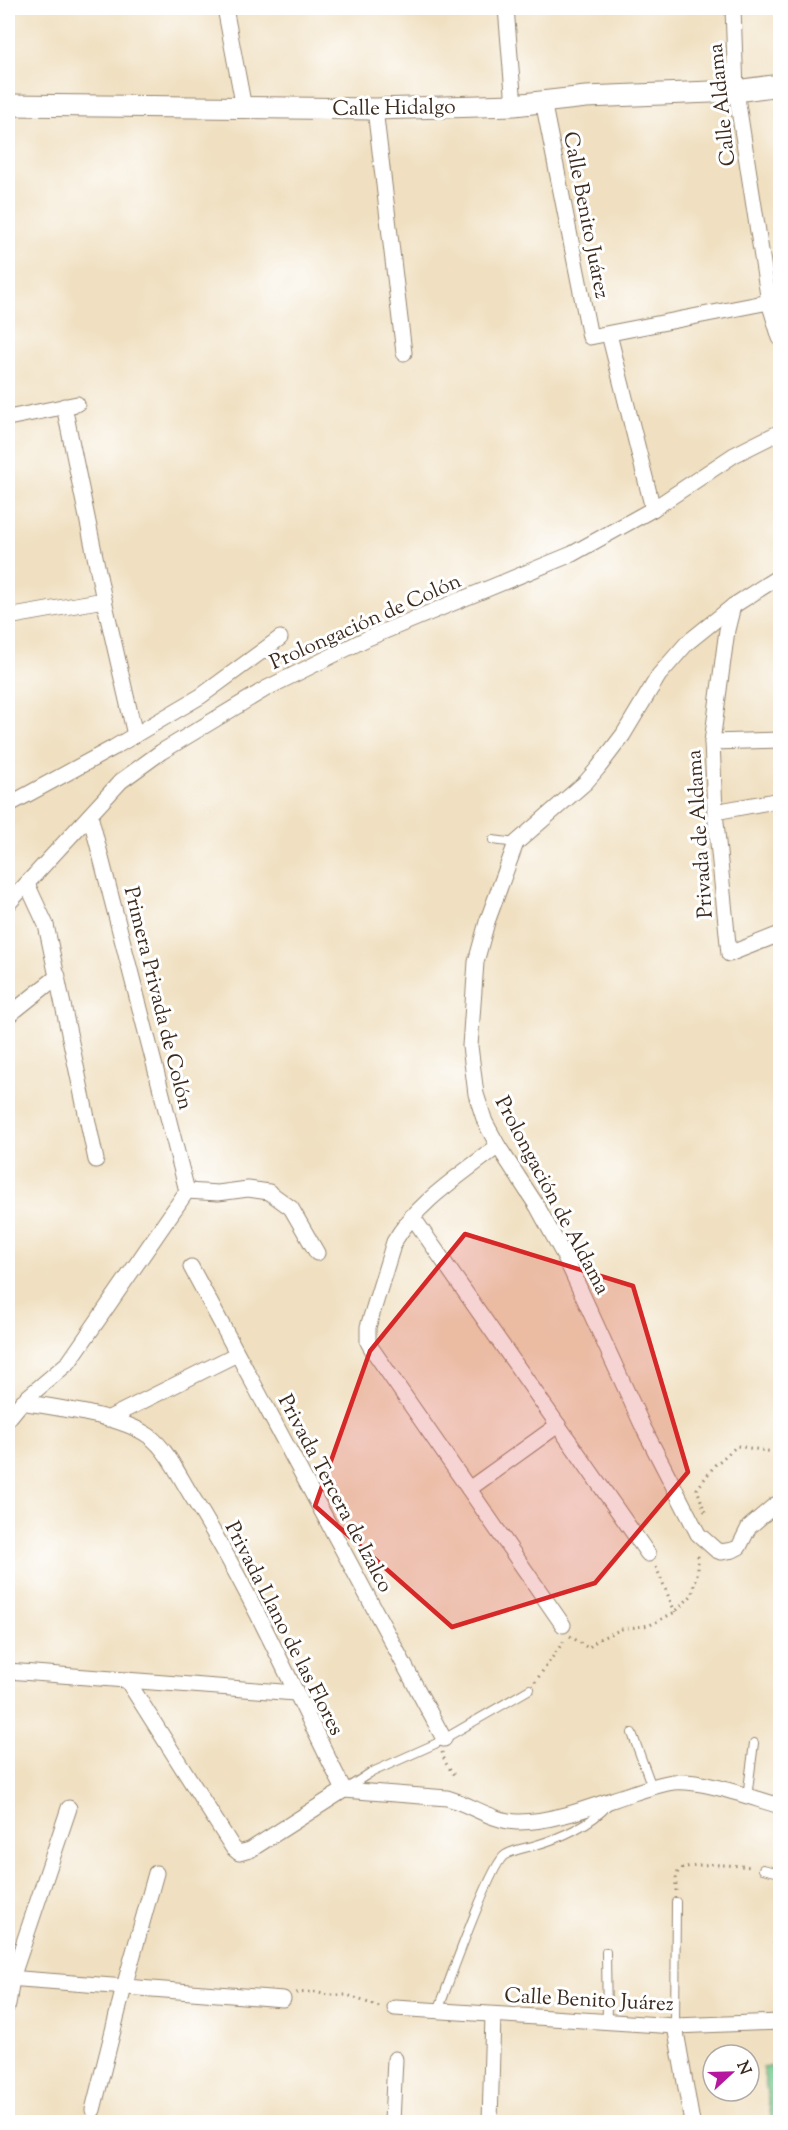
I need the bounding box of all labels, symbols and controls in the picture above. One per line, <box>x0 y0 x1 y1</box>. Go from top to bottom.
street label: Calle Aldama <box>702 42 744 168</box>
street label: Calle Hidalgo <box>332 93 456 125</box>
street label: Calle Benito Juárez <box>554 129 616 302</box>
street label: Prolongación de Colón <box>265 567 466 679</box>
street label: Privada de Aldama <box>680 748 722 919</box>
street label: Primera Privada de Colón <box>115 884 199 1113</box>
street label: Prolongación de Aldama <box>486 1091 616 1301</box>
street label: Privada Tercera de Izalco <box>269 1390 399 1598</box>
street label: Privada Llano de las Flores <box>216 1517 350 1741</box>
street label: Calle Benito Juárez <box>503 1982 674 2020</box>
north arrow <box>701 2043 761 2103</box>
text: N <box>730 2058 756 2079</box>

